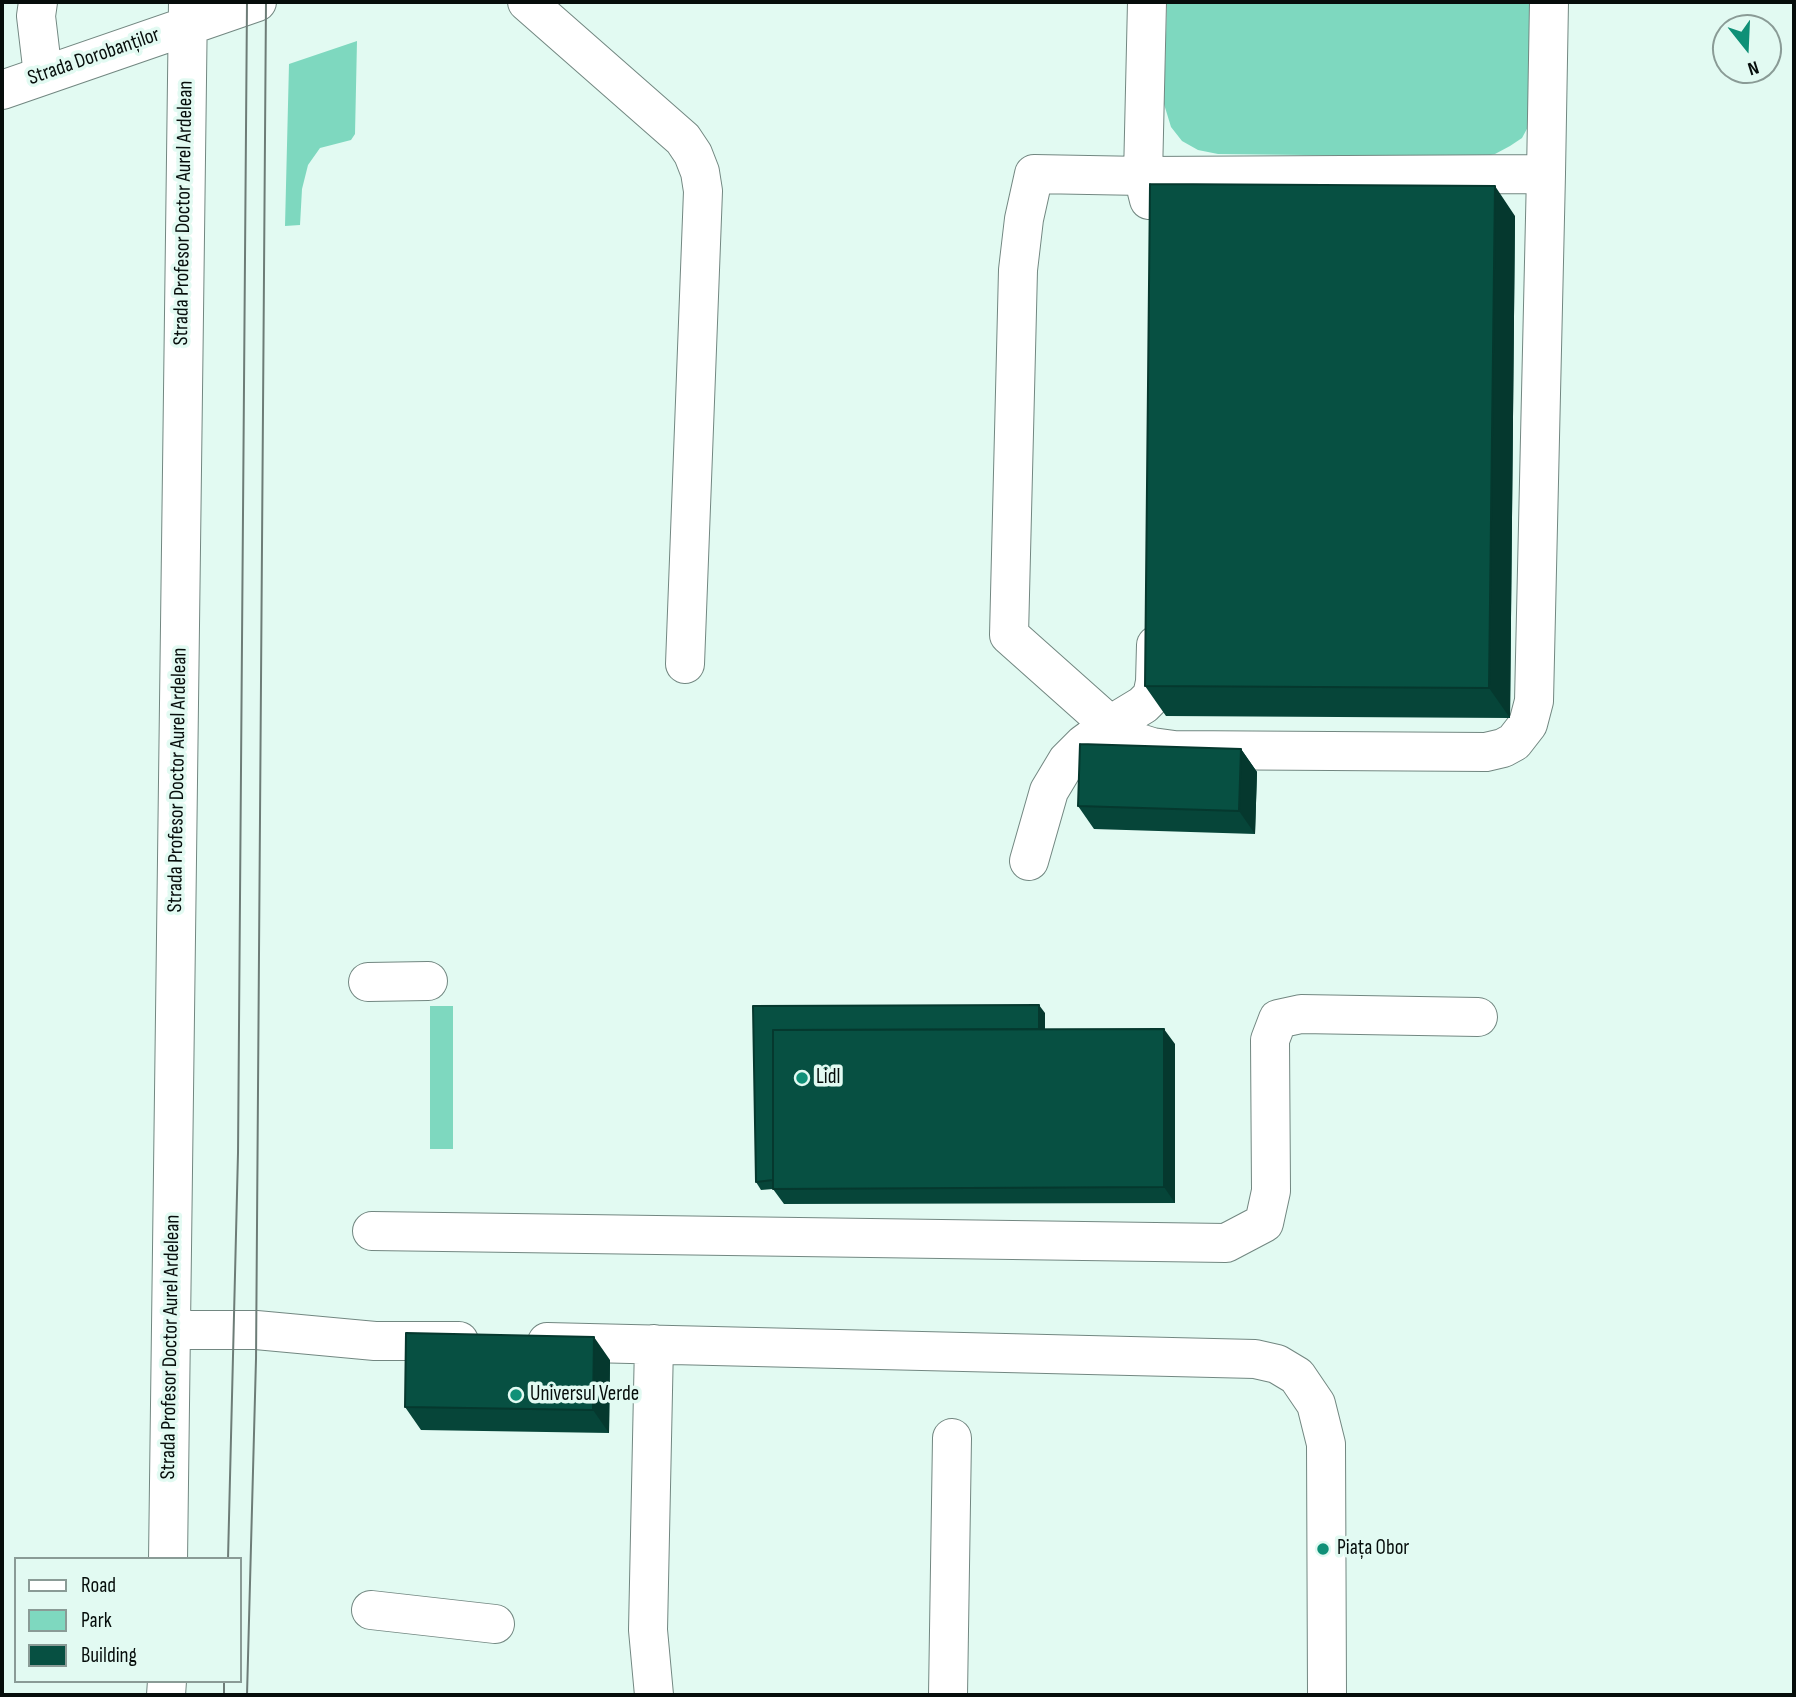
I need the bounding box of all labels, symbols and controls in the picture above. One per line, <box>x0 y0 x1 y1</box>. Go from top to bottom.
north arrow <box>1712 14 1782 84</box>
street label: Strada Dorobanților <box>25 23 163 91</box>
text: N <box>1745 55 1761 80</box>
street label: Strada Profesor Doctor Aurel Ardelean <box>169 80 199 346</box>
street label: Strada Profesor Doctor Aurel Ardelean <box>163 647 193 913</box>
place label: Lidl <box>816 1065 840 1091</box>
marker: Lidl <box>794 1070 810 1086</box>
street label: Strada Profesor Doctor Aurel Ardelean <box>156 1214 186 1480</box>
place label: Universul Verde <box>530 1382 639 1408</box>
marker: Universul Verde <box>508 1387 524 1403</box>
place label: Piața Obor <box>1337 1536 1409 1562</box>
marker: Piața Obor <box>1315 1541 1331 1557</box>
legend <box>14 1557 242 1683</box>
text: Road <box>81 1573 116 1598</box>
text: Park <box>81 1608 112 1633</box>
text: Building <box>81 1643 137 1668</box>

